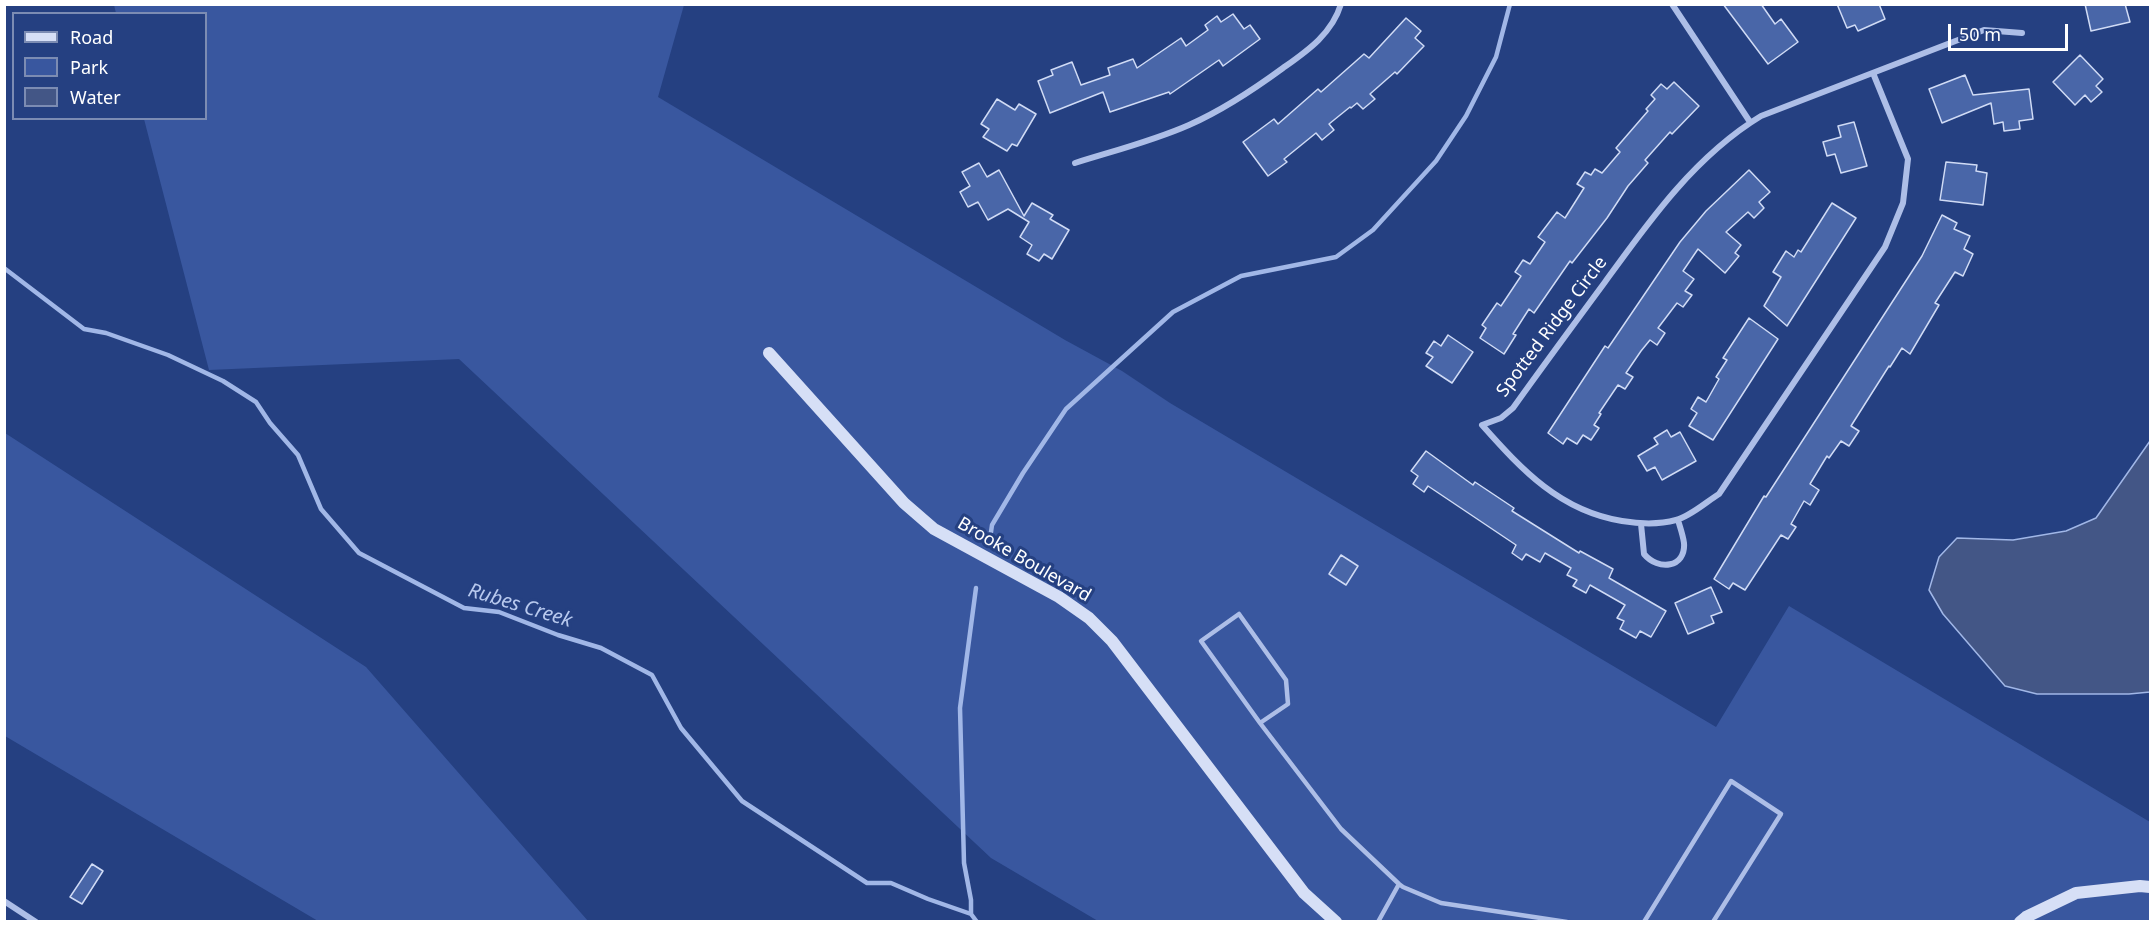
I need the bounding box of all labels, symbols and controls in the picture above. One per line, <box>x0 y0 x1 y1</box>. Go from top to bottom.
legend <box>12 12 207 120</box>
scale bar <box>1951 12 2071 50</box>
text: 50 m <box>1959 22 2001 46</box>
text: Road <box>70 25 113 49</box>
text: Park <box>70 55 108 79</box>
text: Water <box>70 85 121 109</box>
street label: Spotted Ridge Circle <box>1492 253 1612 401</box>
street label: Brooke Boulevard <box>953 513 1095 607</box>
water label: Rubes Creek <box>465 579 575 633</box>

